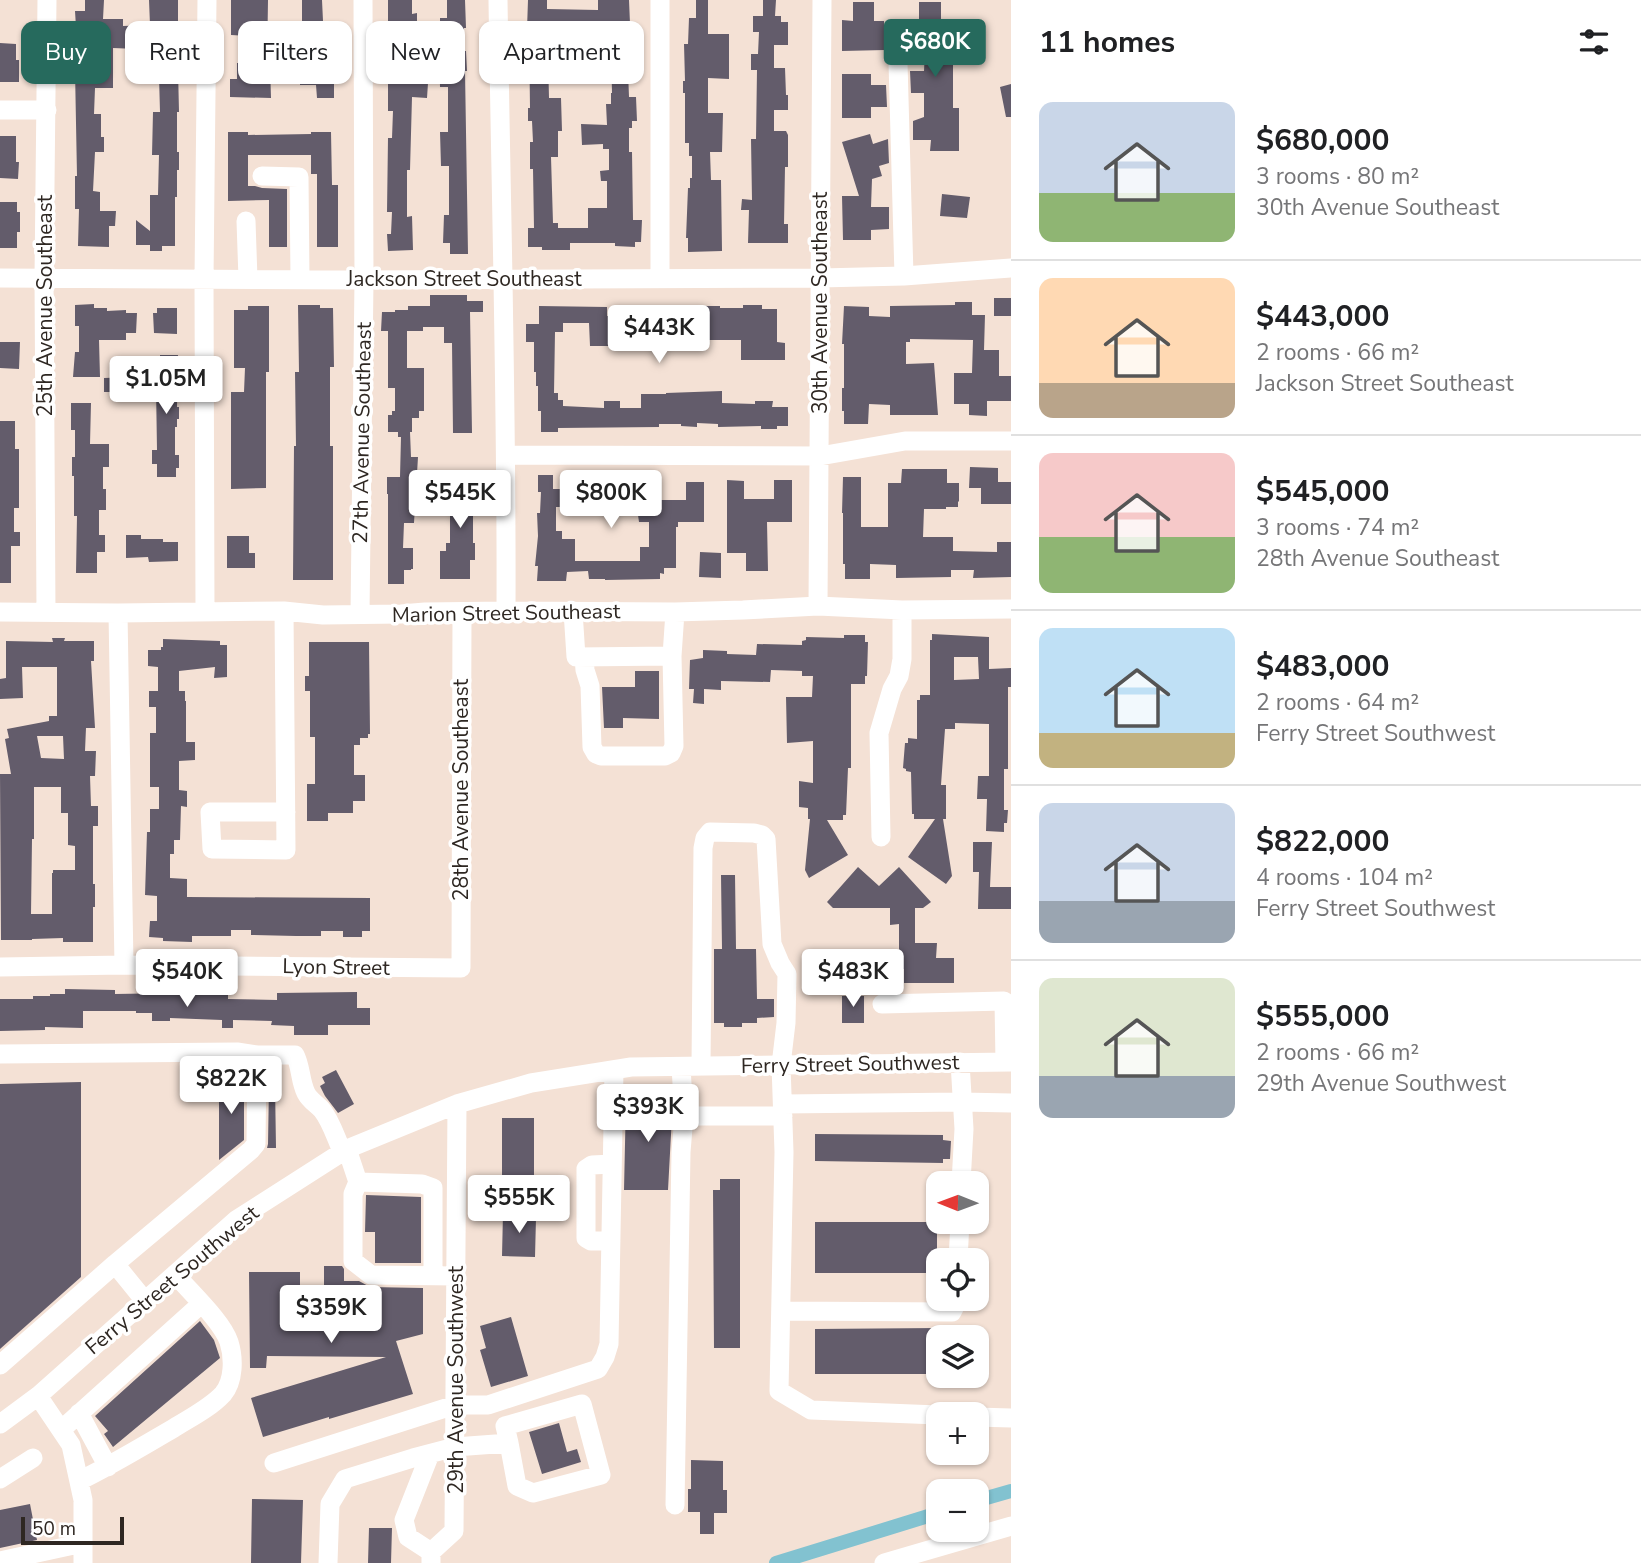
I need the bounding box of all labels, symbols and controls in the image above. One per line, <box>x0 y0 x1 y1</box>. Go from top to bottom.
pin: $680K <box>886 20 984 79</box>
chip: Buy <box>21 21 111 84</box>
chip: Rent <box>125 21 224 84</box>
chip: Filters <box>238 21 352 84</box>
chip: New <box>366 21 465 84</box>
chip: Apartment <box>479 21 644 84</box>
text: 11 homes <box>1039 22 1175 63</box>
icon: filters <box>1575 23 1613 61</box>
text: $680K <box>900 26 970 57</box>
text: $680,000 <box>1256 120 1389 161</box>
icon: home <box>1095 130 1179 214</box>
text: 3 rooms · 80 m² <box>1256 161 1419 192</box>
street label: 30th Avenue Southeast <box>806 191 834 414</box>
text: 30th Avenue Southeast <box>1256 192 1499 223</box>
street label: 25th Avenue Southeast <box>31 194 59 417</box>
street label: Jackson Street Southeast <box>345 265 582 293</box>
text: $443,000 <box>1256 296 1389 337</box>
pin: $443K <box>610 306 708 365</box>
icon: home <box>1095 306 1179 390</box>
text: $443K <box>624 312 694 343</box>
street label: 27th Avenue Southeast <box>346 321 378 544</box>
text: 2 rooms · 66 m² <box>1256 337 1419 368</box>
pin: $1.05M <box>109 356 223 416</box>
text: $1.05M <box>126 363 206 394</box>
text: Jackson Street Southeast <box>1256 368 1513 399</box>
pin: $545K <box>411 470 509 530</box>
pin: $800K <box>562 470 660 530</box>
text: $545,000 <box>1256 471 1389 512</box>
text: $545K <box>425 477 495 508</box>
text: $800K <box>576 477 646 508</box>
icon: home <box>1095 481 1179 565</box>
text: 3 rooms · 74 m² <box>1256 512 1419 543</box>
text: 28th Avenue Southeast <box>1256 543 1499 574</box>
street label: Marion Street Southeast <box>392 597 621 629</box>
text: $483,000 <box>1256 646 1389 687</box>
icon: home <box>1095 656 1179 740</box>
street label: 28th Avenue Southeast <box>447 678 475 901</box>
text: 2 rooms · 64 m² <box>1256 687 1419 718</box>
text: Ferry Street Southwest <box>1256 718 1495 749</box>
text: $822,000 <box>1256 821 1389 862</box>
icon: home <box>1095 831 1179 915</box>
text: 4 rooms · 104 m² <box>1256 862 1433 893</box>
text: Ferry Street Southwest <box>1256 893 1495 924</box>
pin: $540K <box>138 950 236 1009</box>
pin: $483K <box>804 950 902 1009</box>
street label: Lyon Street <box>282 952 391 982</box>
text: $540K <box>152 956 222 987</box>
text: $483K <box>818 956 888 987</box>
text: $555,000 <box>1256 996 1389 1037</box>
icon: home <box>1095 1006 1179 1090</box>
text: 2 rooms · 66 m² <box>1256 1037 1419 1068</box>
street label: Ferry Street Southwest <box>741 1048 960 1080</box>
pin: $822K <box>182 1056 280 1116</box>
text: $822K <box>196 1063 266 1094</box>
text: 29th Avenue Southwest <box>1256 1068 1506 1099</box>
pin: $393K <box>599 1084 697 1144</box>
text: $393K <box>613 1091 683 1122</box>
north arrow <box>926 1171 989 1234</box>
map controls <box>926 1171 989 1542</box>
pin: $555K <box>470 1176 568 1235</box>
text: $555K <box>484 1182 554 1213</box>
street label: Ferry Street Southwest <box>79 1199 265 1361</box>
button: locate <box>926 1248 989 1311</box>
street label: 29th Avenue Southwest <box>442 1265 470 1494</box>
pin: $359K <box>282 1286 380 1345</box>
text: $359K <box>296 1292 366 1323</box>
button: layers <box>926 1325 989 1388</box>
button: + <box>926 1402 989 1465</box>
button: − <box>926 1479 989 1542</box>
scale bar <box>21 1514 124 1546</box>
text: 50 m <box>32 1516 76 1542</box>

